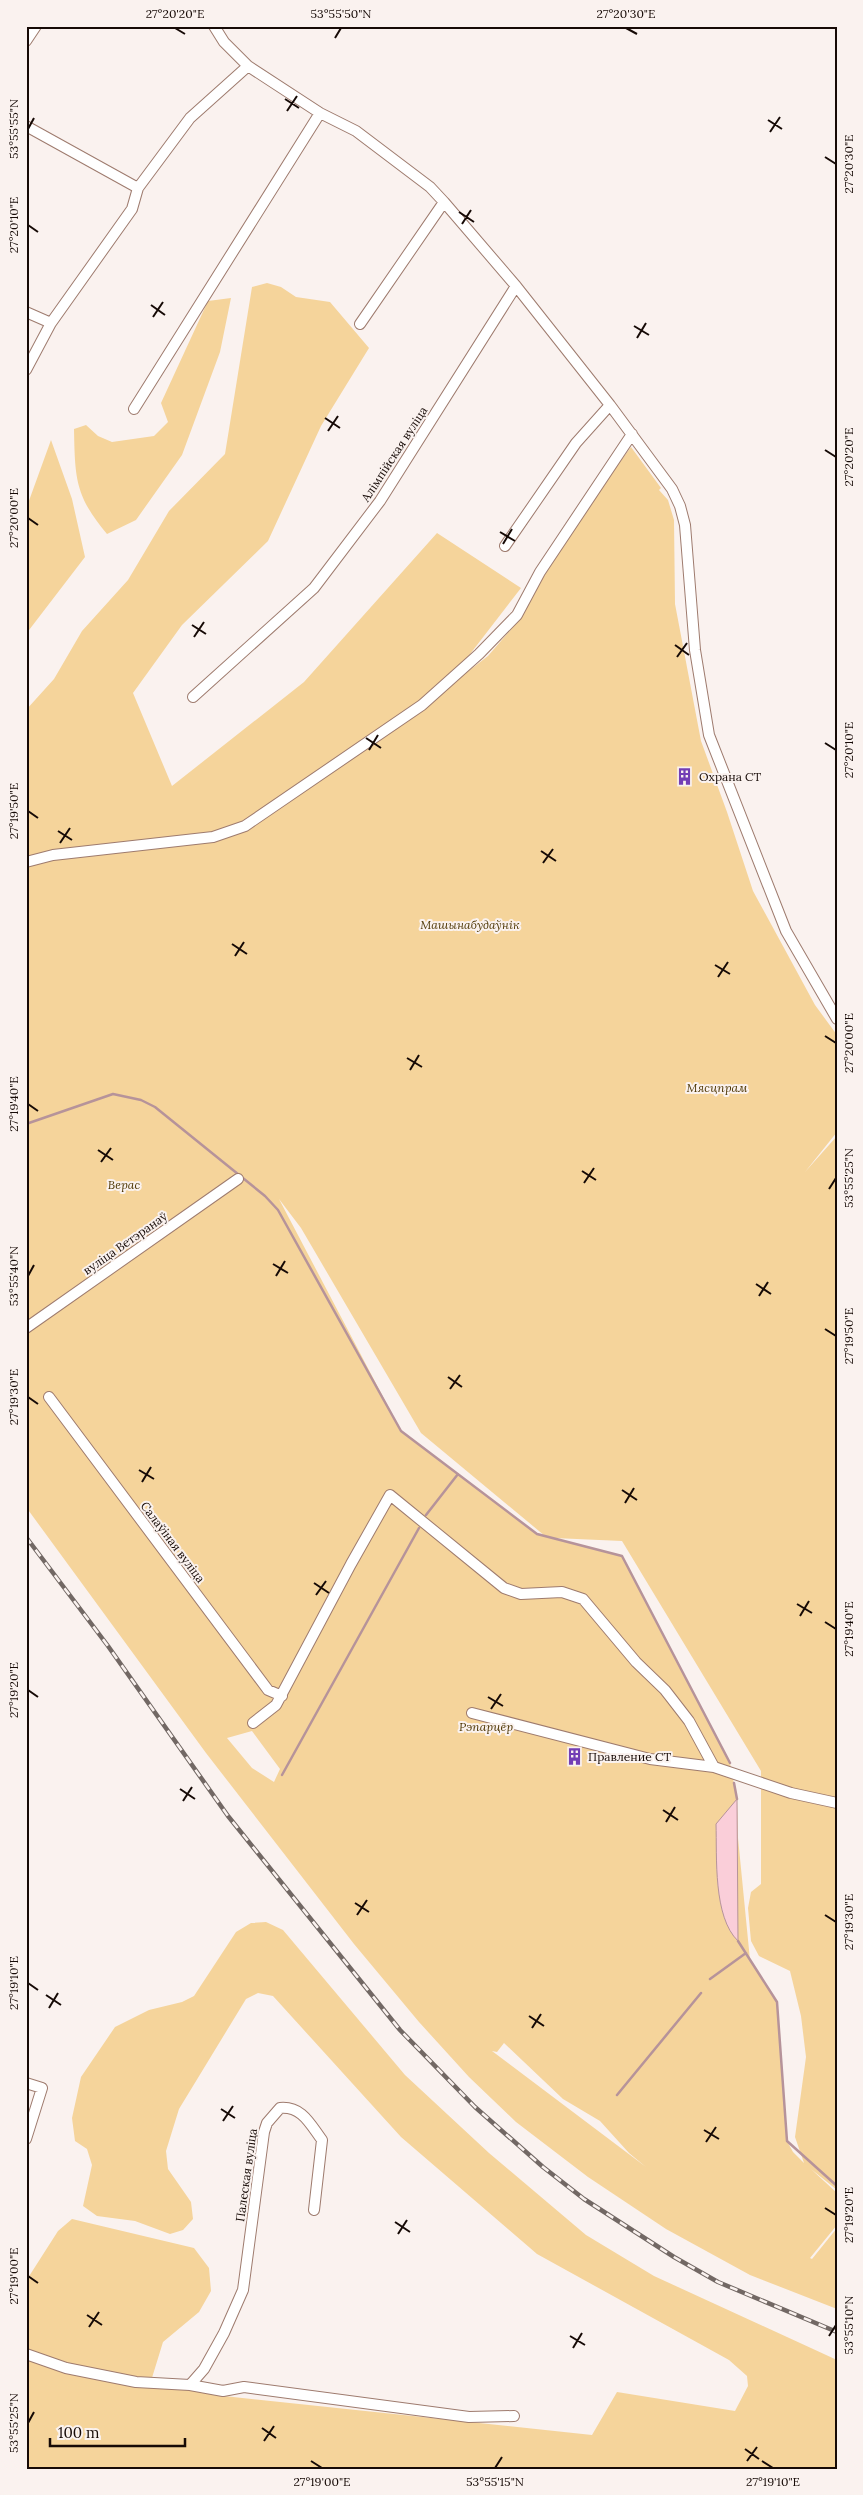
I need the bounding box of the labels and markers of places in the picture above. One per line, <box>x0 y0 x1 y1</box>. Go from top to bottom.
building icon: Охрана СТ <box>675 766 695 786</box>
place label: Охрана СТ <box>699 769 761 784</box>
building icon: Правление СТ <box>564 1746 584 1766</box>
place label: Правление СТ <box>588 1749 671 1764</box>

